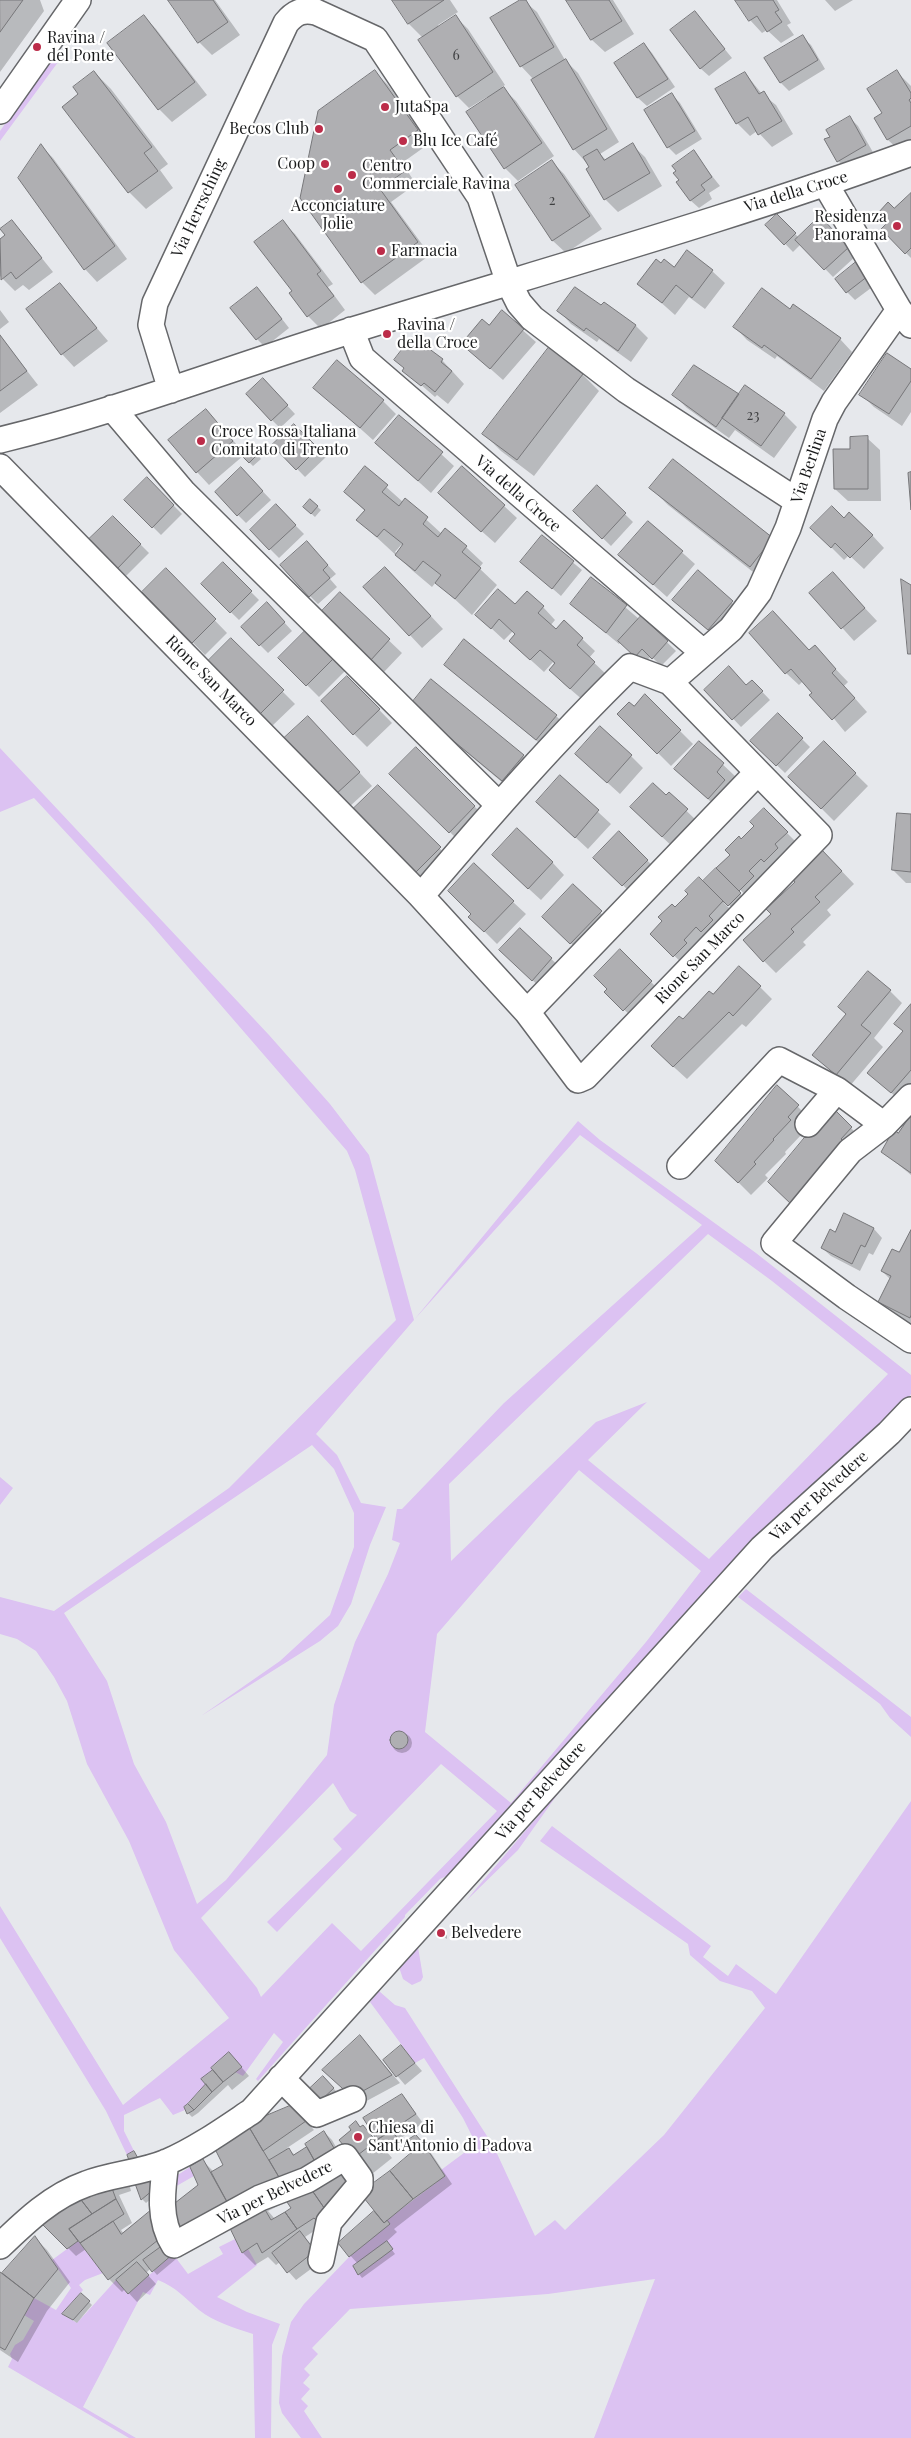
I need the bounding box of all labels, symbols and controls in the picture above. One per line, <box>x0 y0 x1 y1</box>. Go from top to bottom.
place label: Ravina / del Ponte <box>47 28 114 66</box>
marker: Ravina / del Ponte <box>31 41 43 53</box>
house number: 6 <box>452 48 460 64</box>
place label: JutaSpa <box>395 97 449 117</box>
marker: JutaSpa <box>379 101 391 113</box>
place label: Becos Club <box>229 119 309 139</box>
marker: Becos Club <box>313 123 325 135</box>
place label: Blu Ice Café <box>413 131 498 151</box>
marker: Blu Ice Café <box>397 135 409 147</box>
place label: Coop <box>277 154 315 174</box>
street label: Via Herrsching <box>168 155 230 261</box>
place label: Centro Commerciale Ravina <box>362 156 510 194</box>
marker: Coop <box>319 158 331 170</box>
street label: Via della Croce <box>742 167 850 217</box>
marker: Centro Commerciale Ravina <box>346 169 358 181</box>
marker: Acconciature Jolie <box>332 183 344 195</box>
house number: 2 <box>549 193 555 209</box>
place label: Acconciature Jolie <box>291 196 385 234</box>
place label: Residenza Panorama <box>814 207 887 245</box>
marker: Residenza Panorama <box>891 220 903 232</box>
place label: Farmacia <box>391 241 458 261</box>
marker: Farmacia <box>375 245 387 257</box>
place label: Ravina / della Croce <box>397 315 478 353</box>
marker: Ravina / della Croce <box>381 328 393 340</box>
house number: 23 <box>746 408 760 424</box>
place label: Croce Rossa Italiana Comitato di Trento <box>211 422 357 460</box>
street label: Via Berlina <box>787 426 831 506</box>
marker: Croce Rossa Italiana Comitato di Trento <box>195 435 207 447</box>
street label: Via della Croce <box>471 452 565 536</box>
street label: Rione San Marco <box>162 632 260 730</box>
street label: Rione San Marco <box>651 908 749 1008</box>
street label: Via per Belvedere <box>766 1447 872 1545</box>
street label: Via per Belvedere <box>492 1738 590 1844</box>
place label: Belvedere <box>451 1923 522 1943</box>
marker: Belvedere <box>435 1927 447 1939</box>
place label: Chiesa di Sant'Antonio di Padova <box>368 2118 532 2156</box>
marker: Chiesa di Sant'Antonio di Padova <box>352 2131 364 2143</box>
street label: Via per Belvedere <box>214 2157 336 2229</box>

